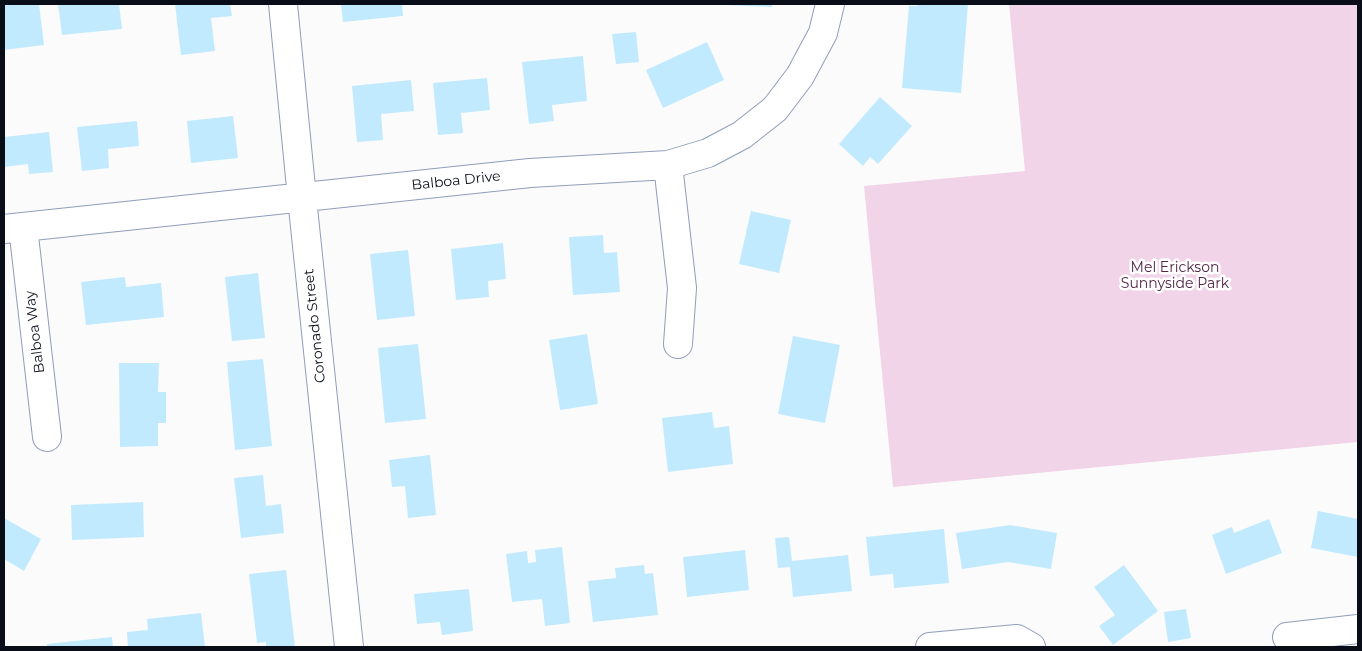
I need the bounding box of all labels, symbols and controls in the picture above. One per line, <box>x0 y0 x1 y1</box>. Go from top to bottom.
street label: Balboa Drive <box>411 168 501 194</box>
park label: Mel Erickson Sunnyside Park <box>1121 260 1229 292</box>
street label: Coronado Street <box>301 268 329 384</box>
street label: Balboa Way <box>22 290 48 374</box>

